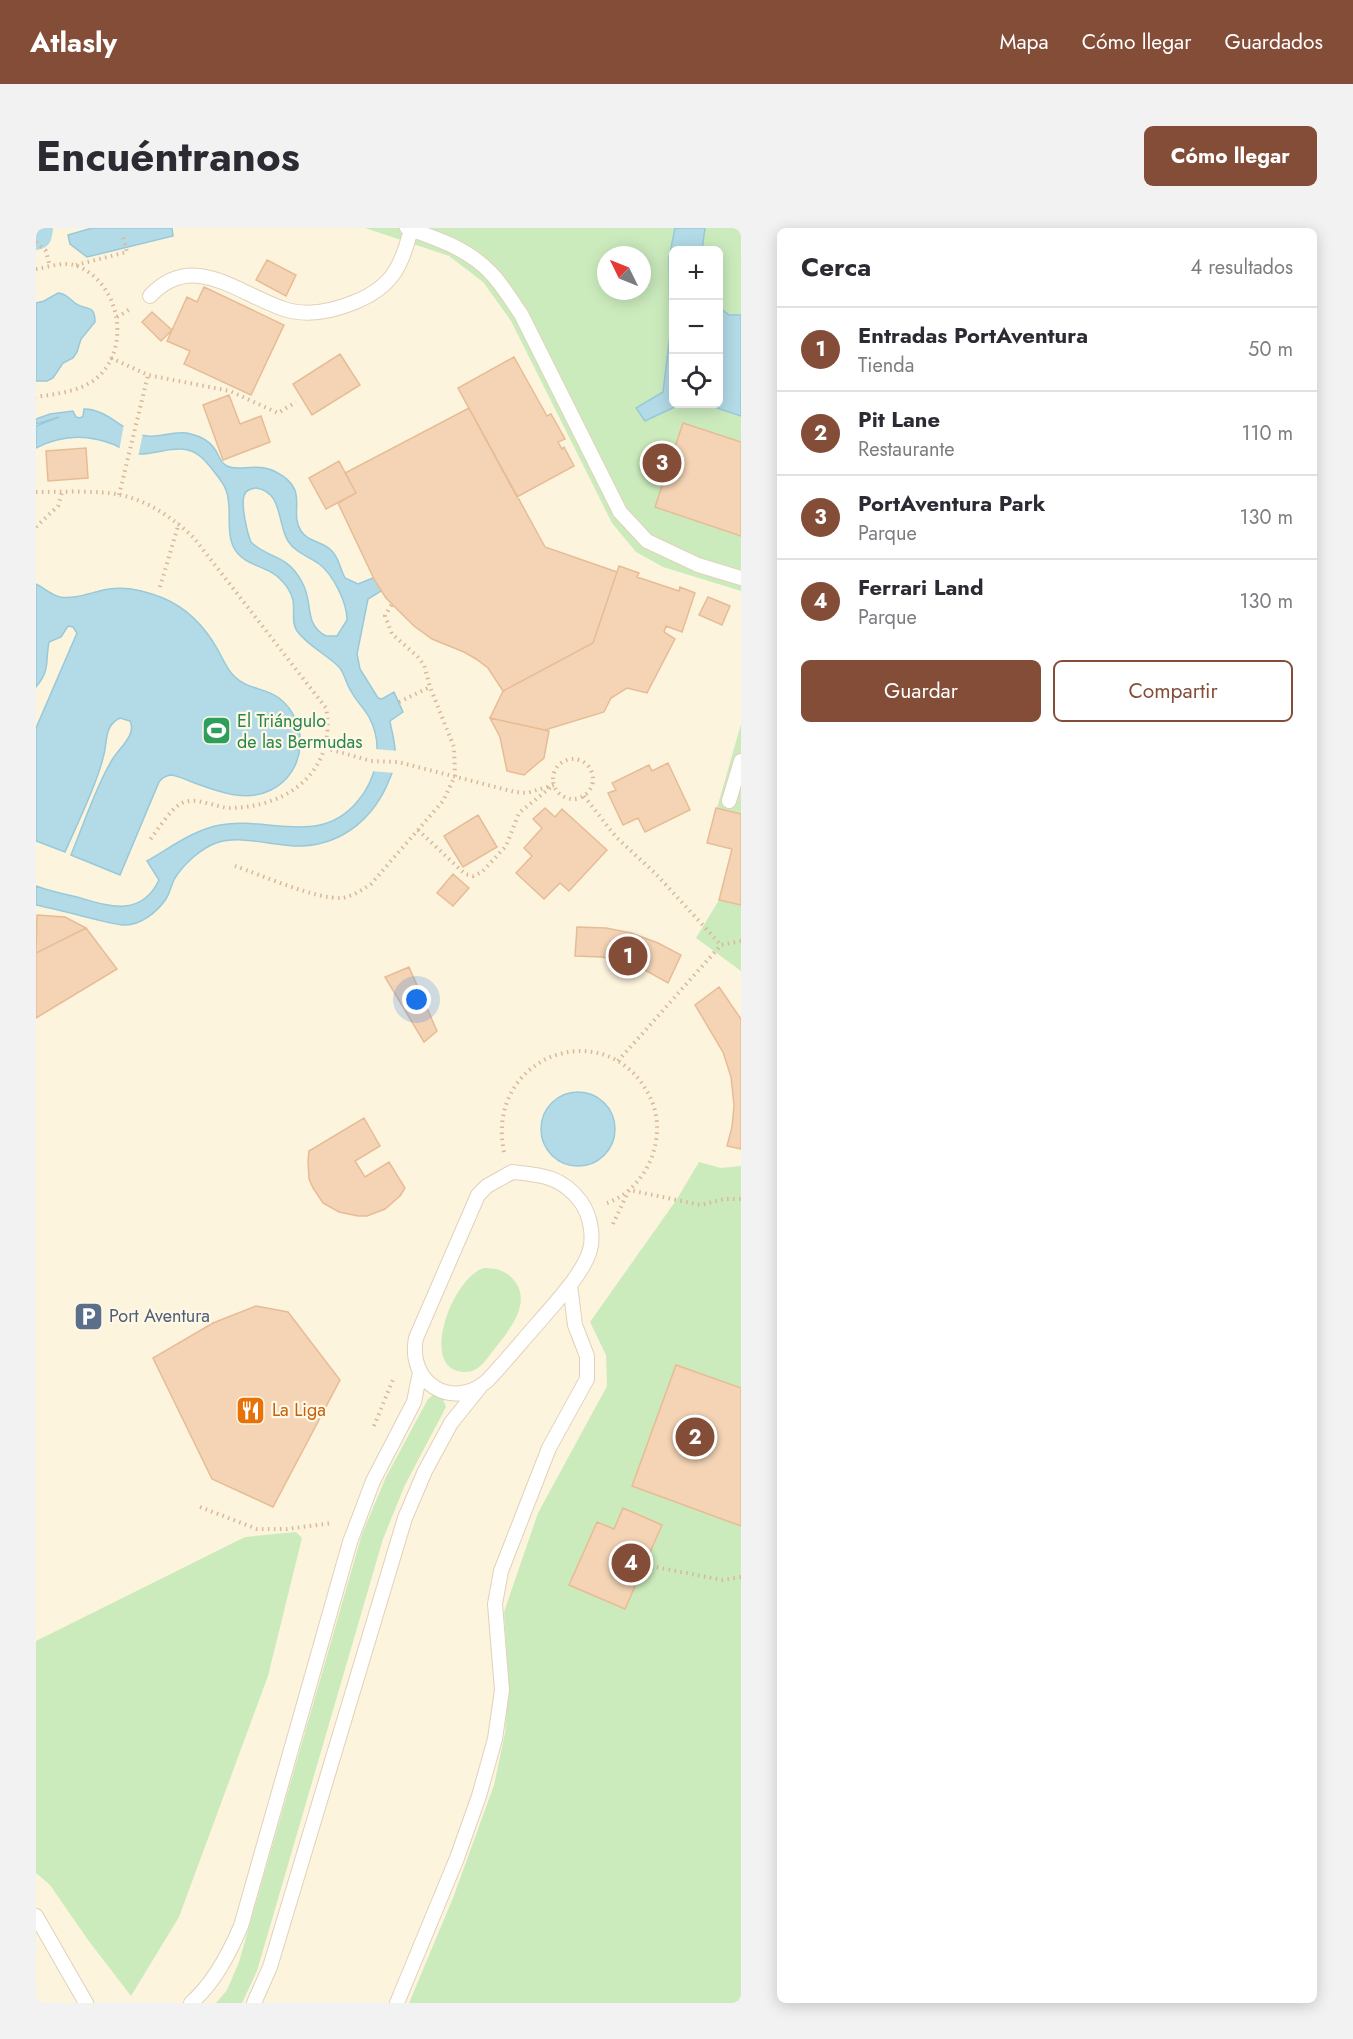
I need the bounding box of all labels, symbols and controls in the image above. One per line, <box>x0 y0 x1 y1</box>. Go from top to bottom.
text: Atlasly <box>30 22 117 63</box>
text: Mapa <box>999 27 1049 57</box>
text: Cómo llegar <box>1082 27 1191 57</box>
text: Guardados <box>1224 27 1323 57</box>
text: Encuéntranos <box>36 126 300 187</box>
button: Cómo llegar <box>1144 126 1317 186</box>
north arrow <box>597 246 651 300</box>
map controls <box>669 246 723 408</box>
button: + <box>669 246 723 300</box>
text: Cerca <box>801 248 871 286</box>
text: 4 resultados <box>1191 253 1293 282</box>
button: − <box>669 300 723 354</box>
text: Entradas PortAventura <box>858 319 1088 351</box>
text: 1 <box>815 335 826 364</box>
text: 50 m <box>1248 335 1293 364</box>
text: Tienda <box>858 351 914 380</box>
button: locate <box>669 354 723 408</box>
text: Pit Lane <box>858 403 940 435</box>
text: 2 <box>814 419 827 448</box>
text: 110 m <box>1241 419 1293 448</box>
text: Restaurante <box>858 435 955 464</box>
pin: 3 <box>642 440 682 486</box>
text: PortAventura Park <box>858 487 1045 519</box>
text: 3 <box>814 503 827 532</box>
text: 130 m <box>1239 503 1293 532</box>
text: Parque <box>858 519 917 548</box>
text: Ferrari Land <box>858 571 983 603</box>
text: 4 <box>814 587 827 616</box>
text: 130 m <box>1239 587 1293 616</box>
text: Parque <box>858 603 917 632</box>
button: Guardar <box>801 660 1041 722</box>
button: Compartir <box>1053 660 1293 722</box>
place label: El Triángulo de las Bermudas <box>237 708 363 755</box>
sports icon: El Triángulo de las Bermudas <box>200 715 232 747</box>
pin: 1 <box>608 934 648 978</box>
your location <box>402 985 431 1014</box>
parking icon: Port Aventura <box>72 1300 104 1332</box>
place label: Port Aventura <box>109 1303 210 1329</box>
restaurant icon: La Liga <box>235 1394 267 1426</box>
place label: La Liga <box>272 1397 326 1423</box>
pin: 2 <box>676 1414 714 1460</box>
pin: 4 <box>612 1540 650 1586</box>

